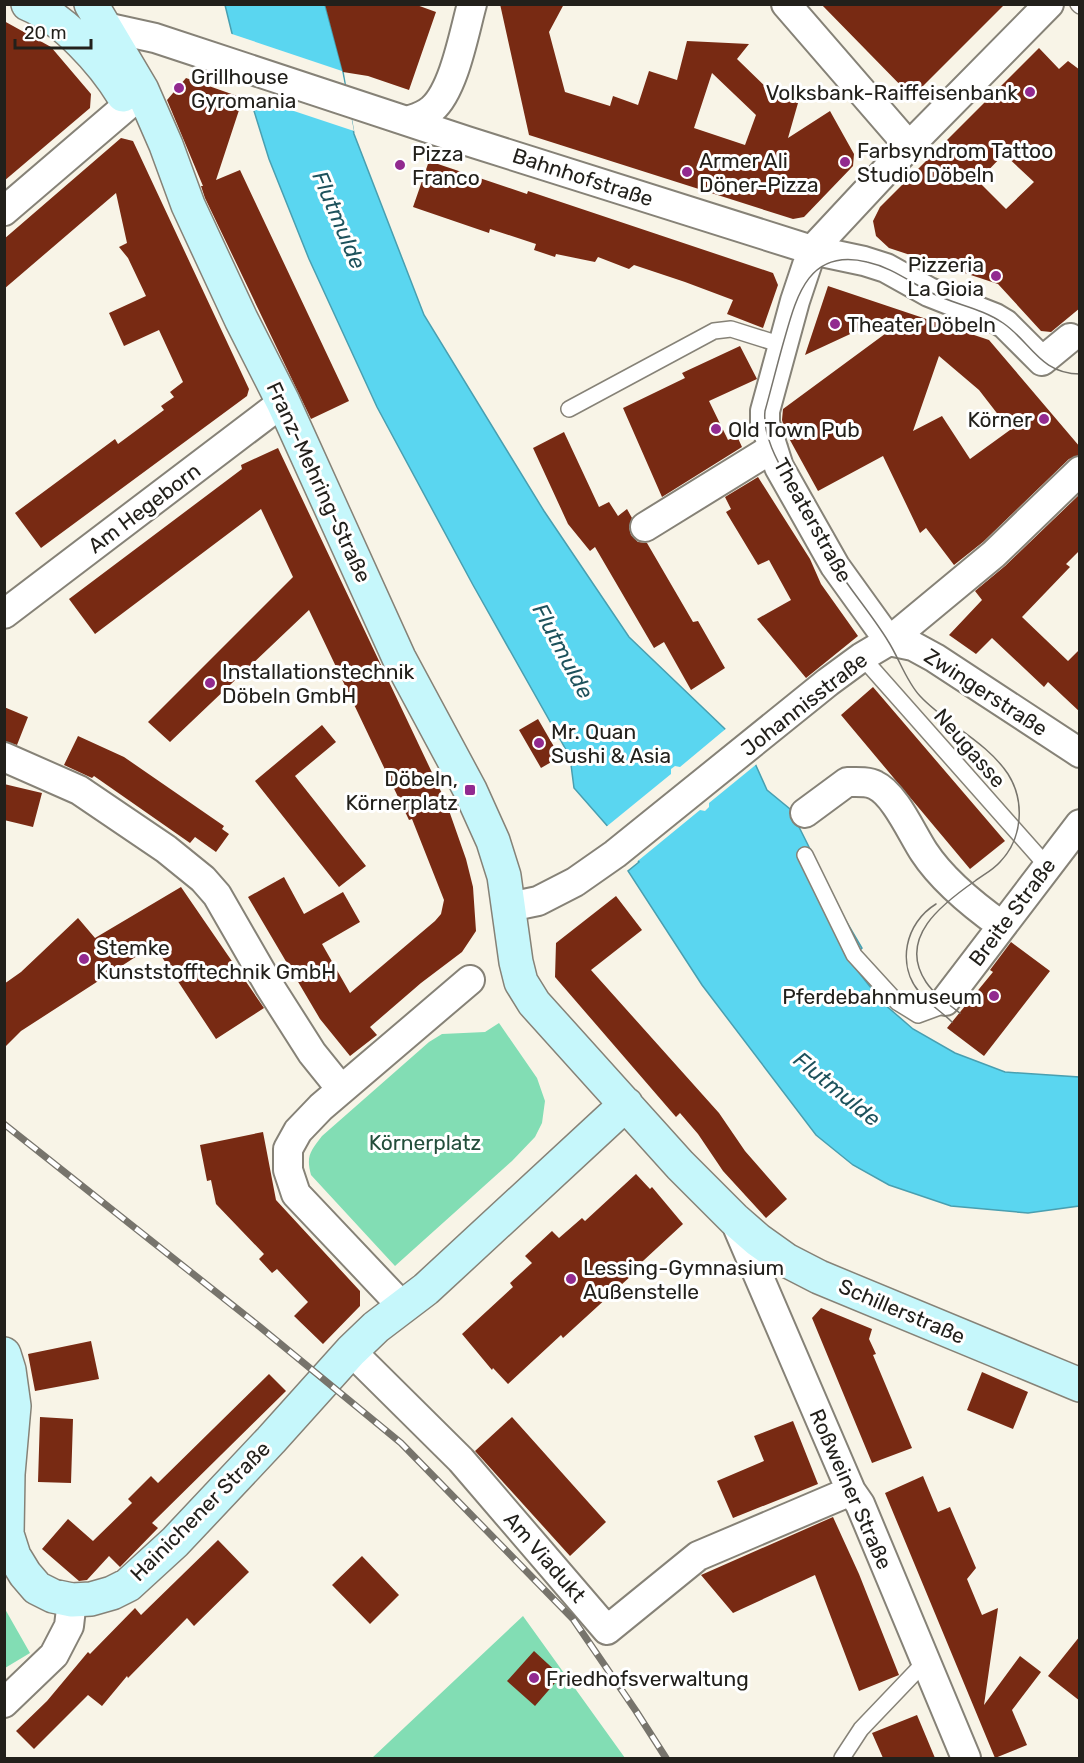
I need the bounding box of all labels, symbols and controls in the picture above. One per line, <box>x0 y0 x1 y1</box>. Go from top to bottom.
scale bar <box>15 12 92 50</box>
text: 20 m <box>24 22 66 44</box>
place label: Grillhouse Gyromania <box>191 64 296 113</box>
place label: Volksbank-Raiffeisenbank <box>766 80 1018 105</box>
marker: Grillhouse Gyromania <box>172 81 186 95</box>
marker: Volksbank-Raiffeisenbank <box>1023 85 1037 99</box>
place label: Farbsyndrom Tattoo Studio Döbeln <box>857 138 1053 187</box>
place label: Pizza Franco <box>412 141 480 190</box>
street label: Bahnhofstraße <box>510 142 656 212</box>
place label: Armer Ali Döner-Pizza <box>699 148 819 197</box>
marker: Farbsyndrom Tattoo Studio Döbeln <box>838 155 852 169</box>
marker: Pizza Franco <box>393 158 407 172</box>
marker: Armer Ali Döner-Pizza <box>680 165 694 179</box>
water label: Flutmulde <box>306 167 372 273</box>
place label: Pizzeria La Gioia <box>907 252 984 301</box>
marker: Pizzeria La Gioia <box>989 269 1003 283</box>
place label: Theater Döbeln <box>847 312 996 337</box>
marker: Theater Döbeln <box>828 317 842 331</box>
street label: Franz-Mehring-Straße <box>262 378 376 586</box>
place label: Körner <box>968 407 1032 432</box>
marker: Körner <box>1037 412 1051 426</box>
place label: Old Town Pub <box>728 417 860 442</box>
marker: Old Town Pub <box>709 422 723 436</box>
street label: Theaterstraße <box>769 454 857 586</box>
street label: Am Hegeborn <box>83 458 205 558</box>
water label: Flutmulde <box>527 599 599 703</box>
street label: Zwingerstraße <box>920 643 1052 741</box>
street label: Johannisstraße <box>736 647 872 761</box>
place label: Installationstechnik Döbeln GmbH <box>222 659 415 708</box>
marker: Installationstechnik Döbeln GmbH <box>203 676 217 690</box>
street label: Neugasse <box>929 703 1011 793</box>
place label: Mr. Quan Sushi & Asia <box>551 719 671 768</box>
marker: Mr. Quan Sushi & Asia <box>532 736 546 750</box>
place label: Döbeln, Körnerplatz <box>345 766 458 815</box>
marker: Döbeln, Körnerplatz <box>463 783 477 797</box>
street label: Breite Straße <box>963 853 1061 971</box>
place label: Stemke Kunststofftechnik GmbH <box>96 935 336 984</box>
marker: Stemke Kunststofftechnik GmbH <box>77 952 91 966</box>
place label: Pferdebahnmuseum <box>782 984 982 1009</box>
marker: Pferdebahnmuseum <box>987 989 1001 1003</box>
water label: Flutmulde <box>788 1046 886 1132</box>
park label: Körnerplatz <box>369 1130 481 1155</box>
place label: Lessing-Gymnasium Außenstelle <box>583 1255 784 1304</box>
marker: Lessing-Gymnasium Außenstelle <box>564 1272 578 1286</box>
street label: Schillerstraße <box>835 1273 969 1349</box>
street label: Roßweiner Straße <box>804 1405 898 1573</box>
street label: Hainichener Straße <box>125 1436 275 1586</box>
street label: Am Viadukt <box>499 1507 591 1607</box>
place label: Friedhofsverwaltung <box>546 1666 749 1691</box>
marker: Friedhofsverwaltung <box>527 1671 541 1685</box>

